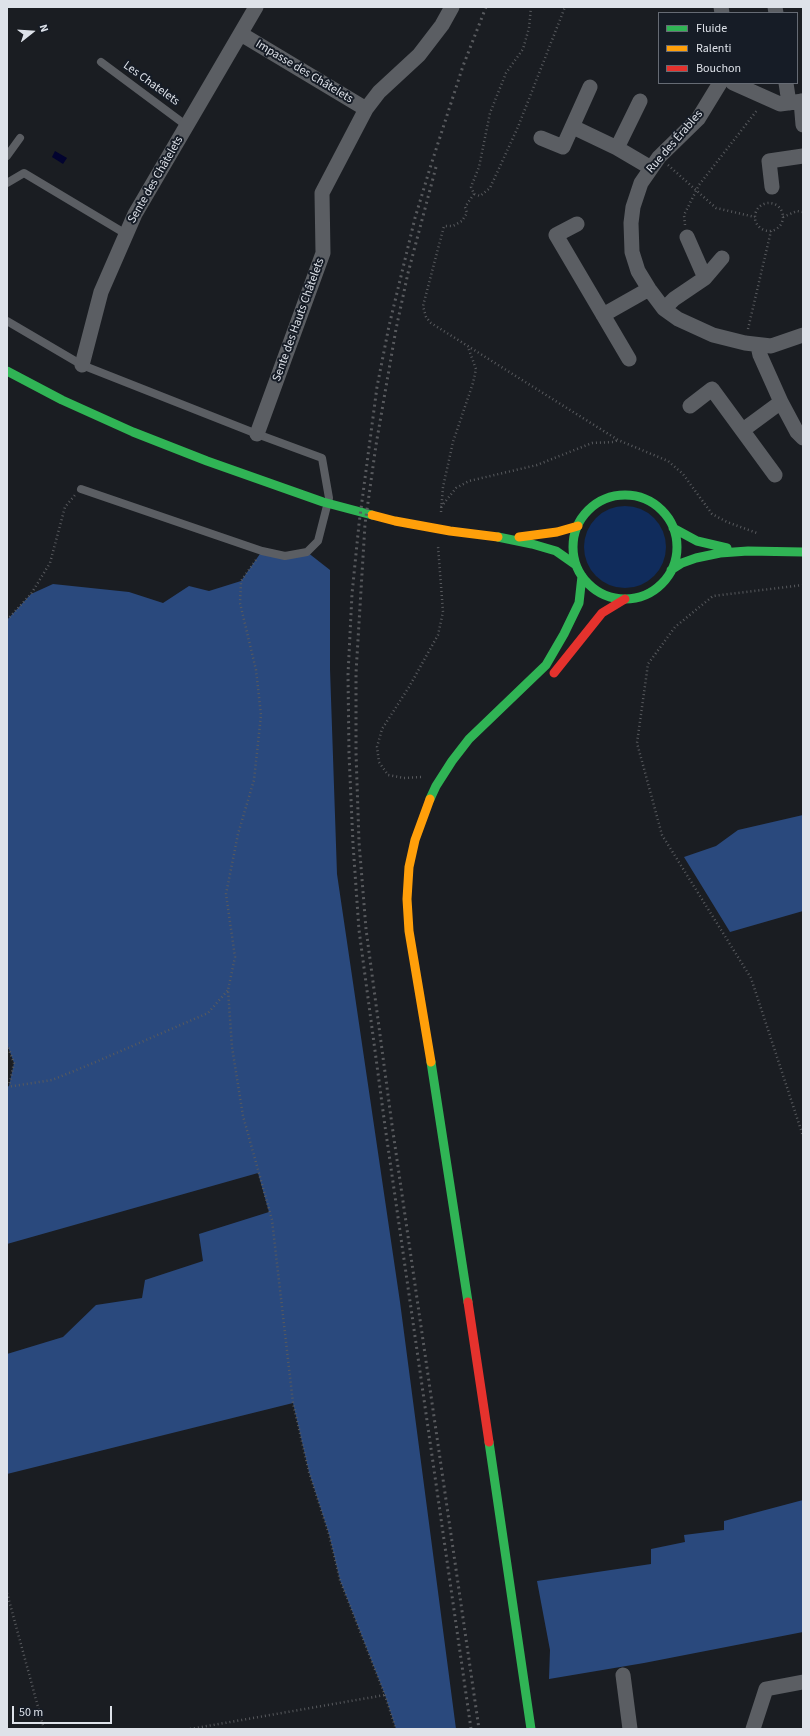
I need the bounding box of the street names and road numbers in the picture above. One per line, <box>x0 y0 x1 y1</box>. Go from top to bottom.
street label: Impasse des Châtelets <box>253 37 355 107</box>
street label: Les Chatelets <box>120 59 182 109</box>
street label: Rue des Érables <box>644 108 706 176</box>
street label: Sente des Châtelets <box>125 134 187 226</box>
street label: Sente des Hauts Châtelets <box>270 256 328 384</box>

